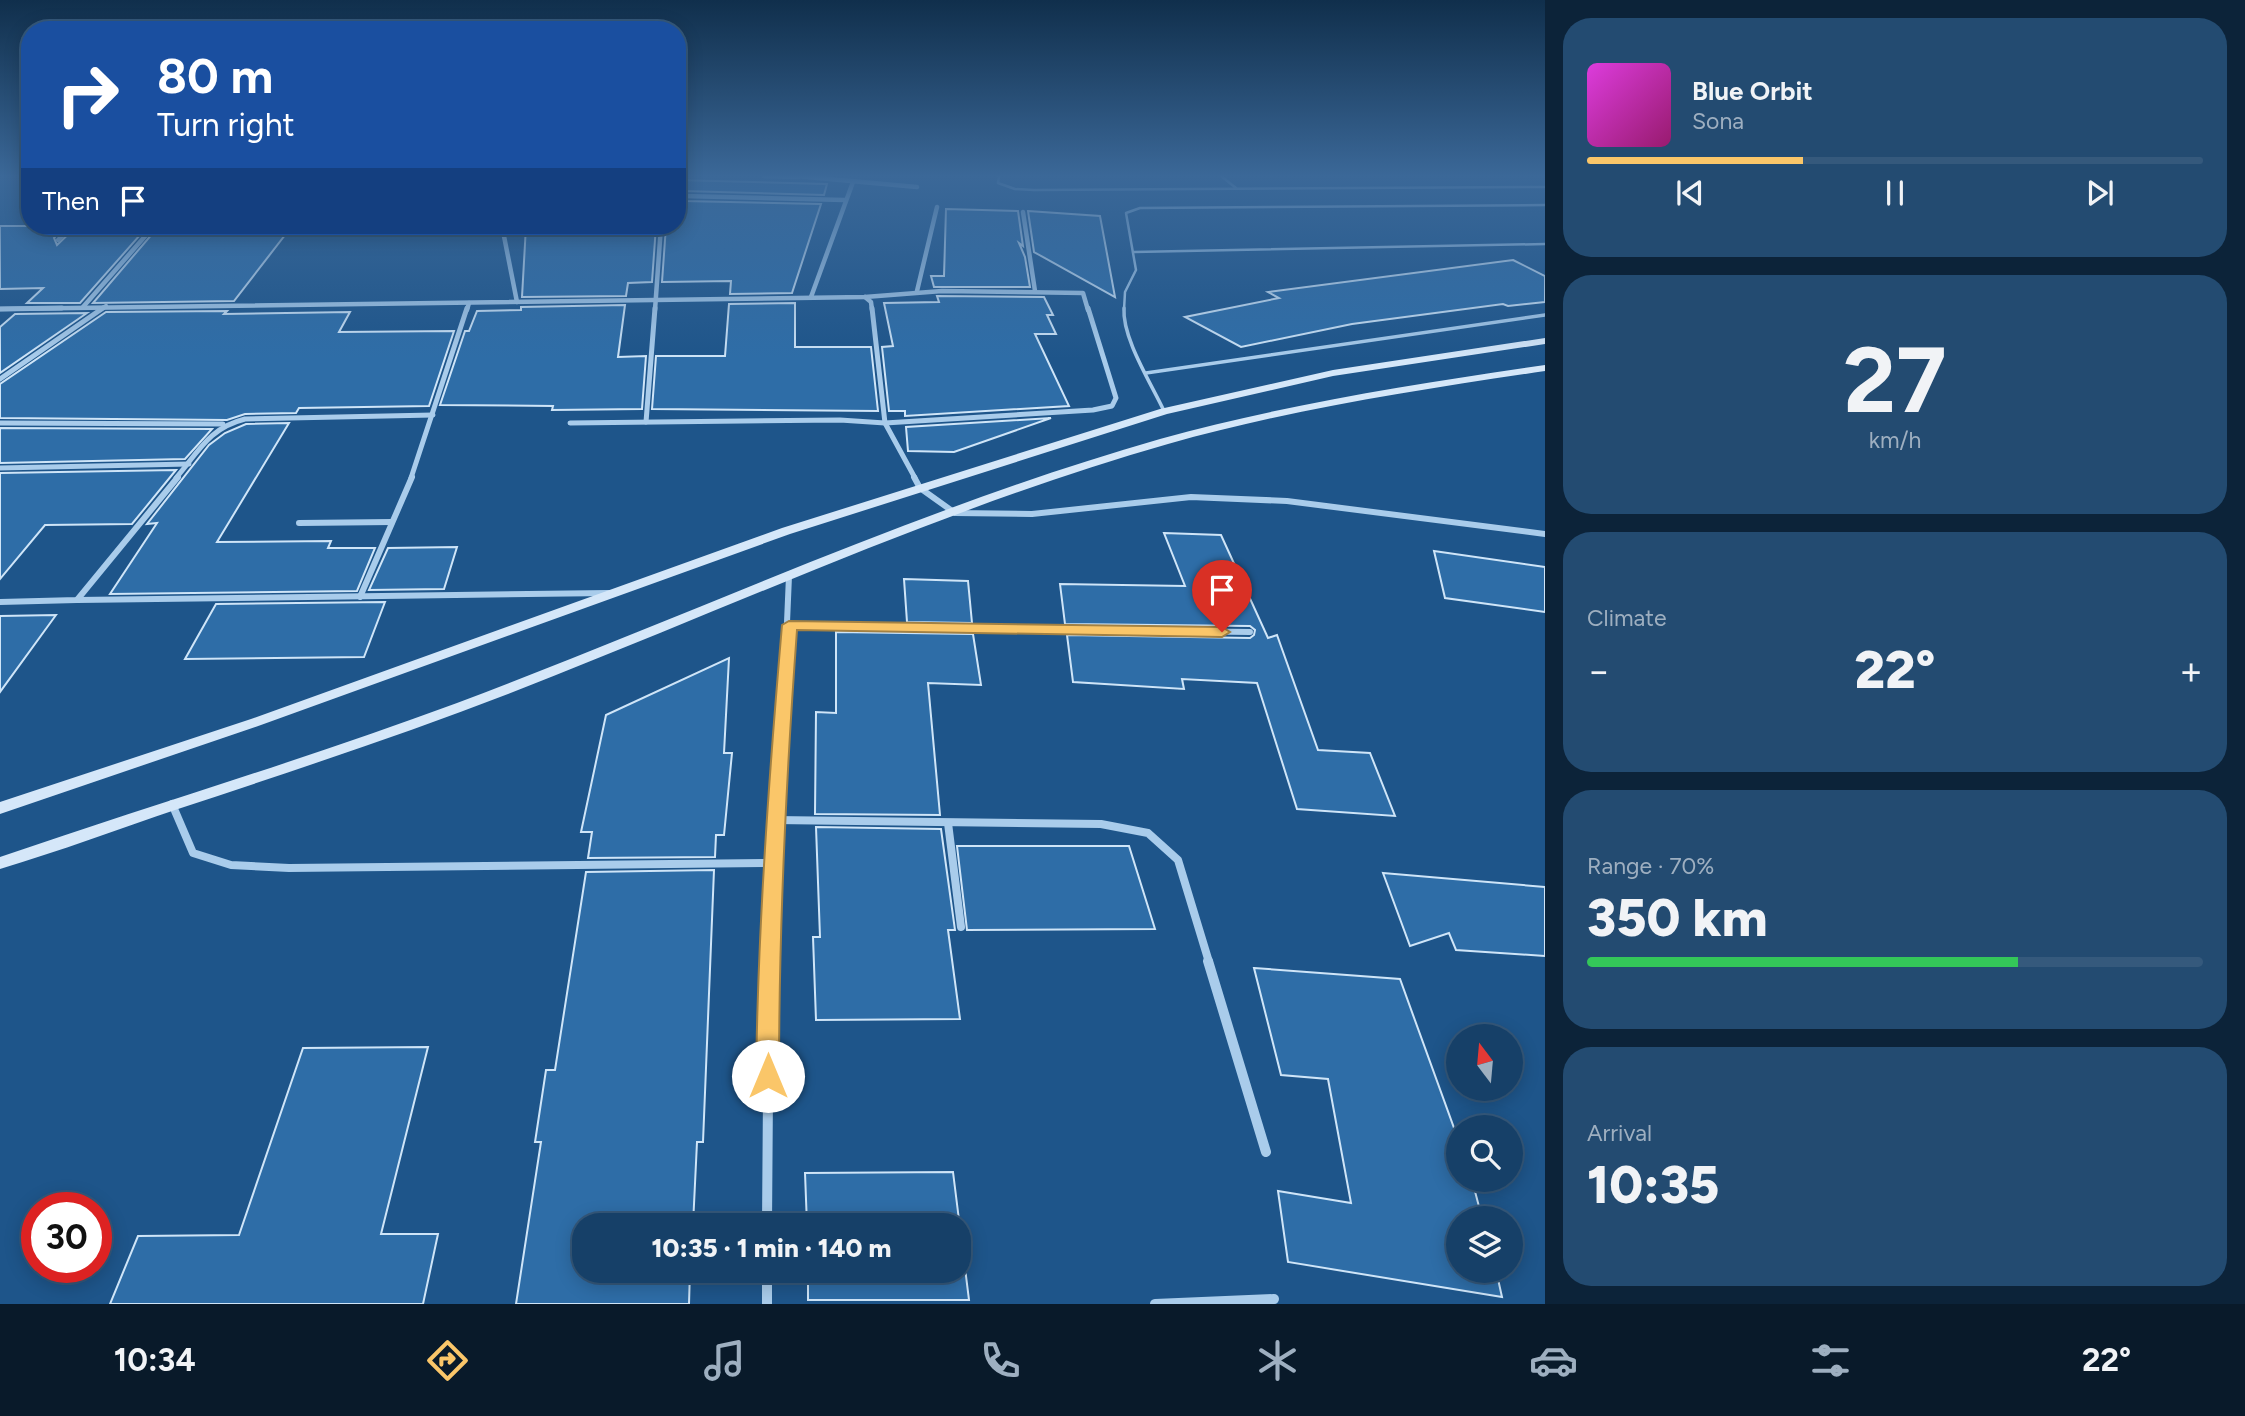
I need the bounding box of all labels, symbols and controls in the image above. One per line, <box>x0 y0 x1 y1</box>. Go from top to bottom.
text: 80 m <box>157 46 273 105</box>
icon: right <box>42 49 133 140</box>
text: Blue Orbit <box>1692 75 1813 107</box>
text: Turn right <box>157 106 295 144</box>
text: Sona <box>1692 107 1744 135</box>
icon: previous <box>1671 174 1709 212</box>
icon: pause <box>1876 174 1914 212</box>
icon: next <box>2081 174 2119 212</box>
icon: arrive <box>114 182 152 220</box>
text: Then <box>42 185 100 217</box>
text: 27 <box>1843 326 1947 435</box>
text: km/h <box>1869 426 1921 454</box>
pin <box>1192 560 1252 632</box>
icon: arrive <box>1203 571 1241 609</box>
text: Climate <box>1587 604 1666 632</box>
text: 22° <box>1854 639 1936 701</box>
text: − <box>1587 648 1611 694</box>
text: + <box>2179 648 2203 694</box>
text: Range · 70% <box>1587 852 1714 880</box>
text: 350 km <box>1587 887 1768 949</box>
north arrow <box>1446 1024 1522 1101</box>
map controls <box>1446 1024 1523 1283</box>
position arrow <box>731 1039 805 1113</box>
button: search <box>1446 1115 1523 1192</box>
text: Arrival <box>1587 1119 1652 1147</box>
text: 10:35 <box>1587 1154 1719 1216</box>
speed limit sign: 30 <box>21 1192 112 1283</box>
button: layers <box>1446 1206 1523 1283</box>
text: 10:35 · 1 min · 140 m <box>651 1232 892 1264</box>
icon: directions <box>423 1336 472 1385</box>
icon: music <box>700 1336 749 1385</box>
icon: phone <box>976 1336 1025 1385</box>
icon: climate <box>1253 1336 1302 1385</box>
icon: car <box>1529 1336 1578 1385</box>
icon: filters <box>1806 1336 1855 1385</box>
text: 10:34 <box>114 1341 196 1379</box>
text: 22° <box>2082 1341 2131 1379</box>

